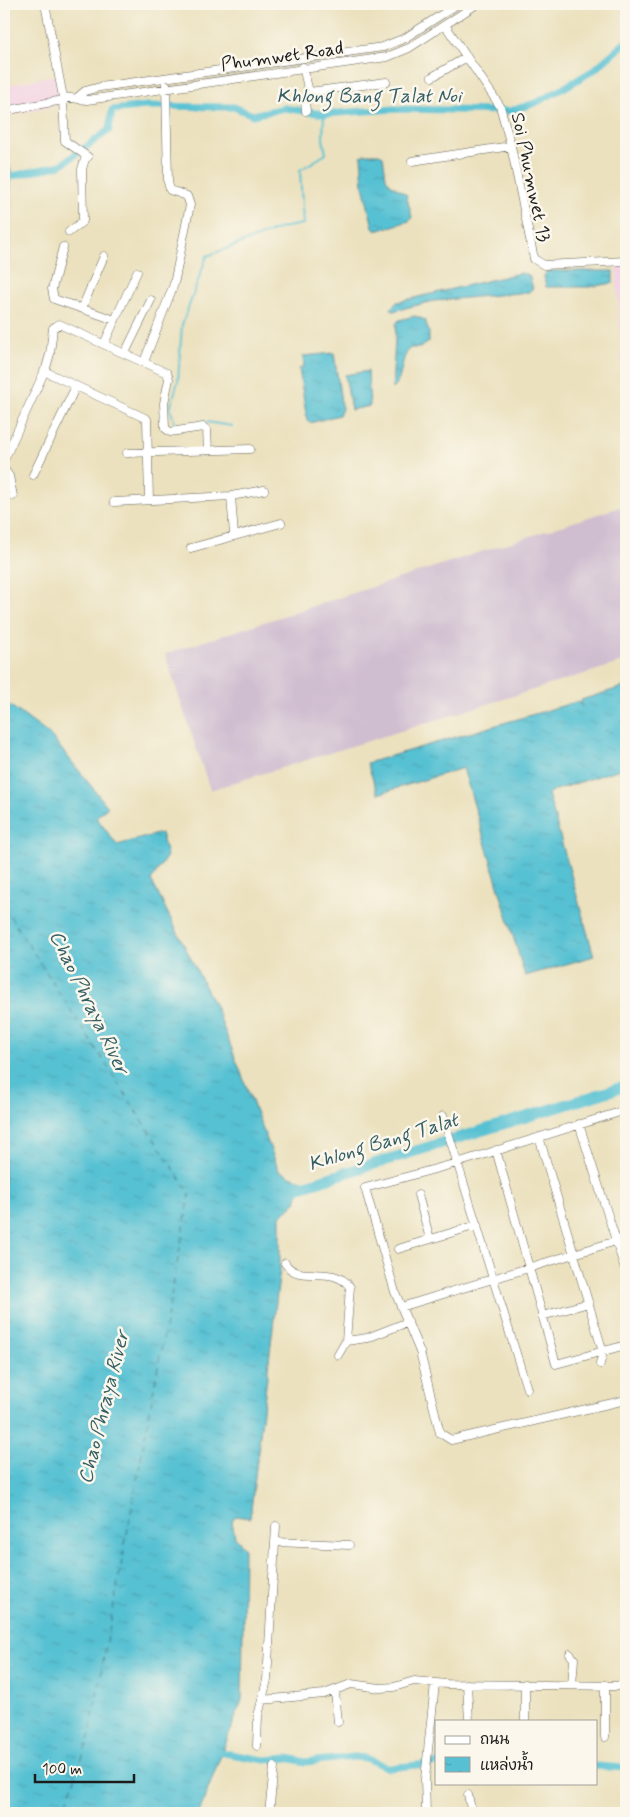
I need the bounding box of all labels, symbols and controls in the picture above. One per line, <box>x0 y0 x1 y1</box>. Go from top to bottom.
street label: Phumwet Road <box>219 36 345 77</box>
water label: Khlong Bang Talat Noi <box>276 83 464 112</box>
street label: Soi Phumwet 13 <box>505 110 556 244</box>
water label: Chao Phraya River <box>42 926 136 1081</box>
water label: Khlong Bang Talat <box>305 1106 465 1180</box>
water label: Chao Phraya River <box>72 1326 137 1487</box>
legend <box>435 1720 598 1784</box>
text: ถนน <box>480 1730 509 1750</box>
text: แหล่งน้ำ <box>480 1751 534 1776</box>
scale bar <box>35 1752 134 1784</box>
text: 100 m <box>42 1760 82 1780</box>

